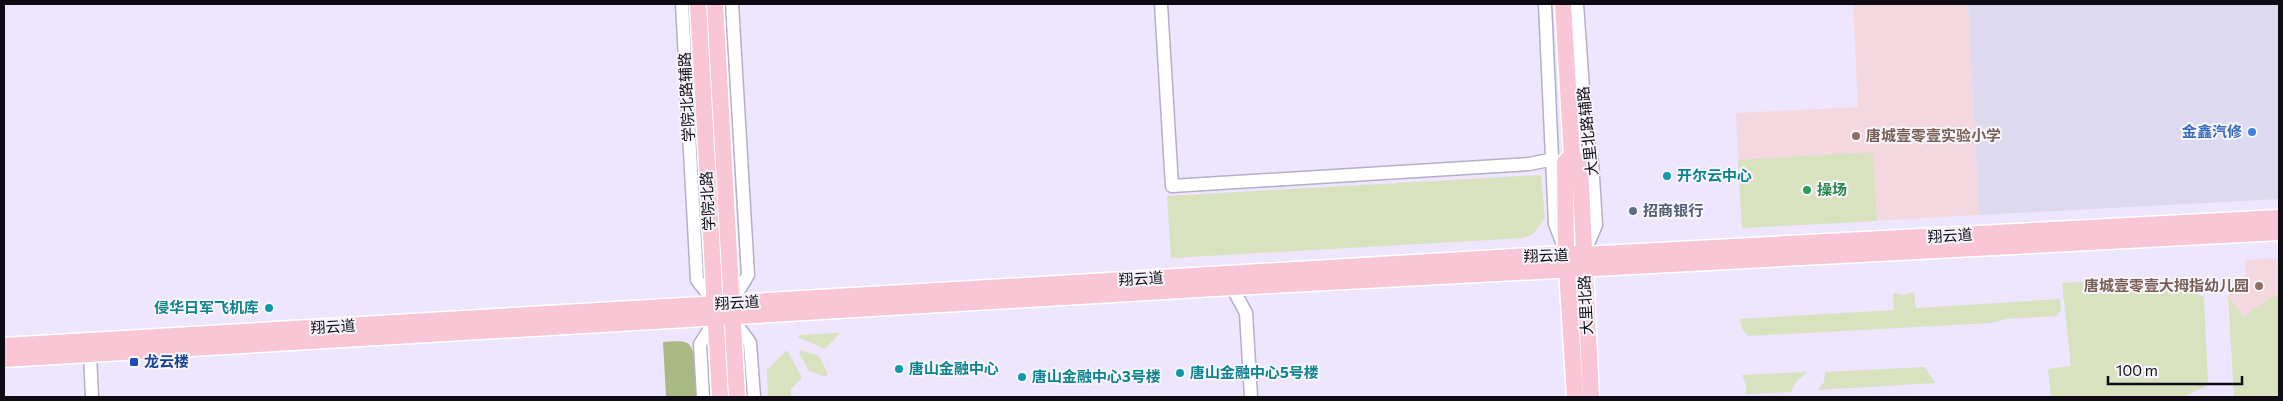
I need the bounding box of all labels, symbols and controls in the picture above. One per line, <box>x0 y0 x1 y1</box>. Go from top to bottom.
street label: 学院北路辅路 <box>675 52 697 142</box>
street label: 大里北路辅路 <box>1573 85 1601 177</box>
place label: 金鑫汽修 <box>2182 122 2242 140</box>
place label: 唐城壹零壹实验小学 <box>1866 126 2001 144</box>
marker: 金鑫汽修 <box>2246 126 2258 138</box>
marker: 唐城壹零壹实验小学 <box>1850 130 1862 142</box>
place label: 开尔云中心 <box>1677 166 1752 184</box>
marker: 开尔云中心 <box>1661 170 1673 182</box>
street label: 学院北路 <box>696 171 718 231</box>
place label: 操场 <box>1817 180 1847 198</box>
marker: 操场 <box>1801 184 1813 196</box>
place label: 招商银行 <box>1643 201 1703 219</box>
marker: 招商银行 <box>1627 205 1639 217</box>
street label: 翔云道 <box>1927 225 1973 245</box>
street label: 翔云道 <box>1523 245 1569 265</box>
street label: 翔云道 <box>1118 268 1164 288</box>
street label: 大里北路 <box>1574 275 1596 335</box>
place label: 唐城壹零壹大拇指幼儿园 <box>2084 276 2249 294</box>
marker: 唐城壹零壹大拇指幼儿园 <box>2253 280 2265 292</box>
street label: 翔云道 <box>714 292 760 312</box>
place label: 侵华日军飞机库 <box>154 298 259 316</box>
marker: 侵华日军飞机库 <box>263 302 275 314</box>
street label: 翔云道 <box>310 316 356 336</box>
place label: 龙云楼 <box>144 352 189 370</box>
scale bar <box>2108 354 2242 386</box>
marker: 龙云楼 <box>128 356 140 368</box>
place label: 唐山金融中心 <box>909 359 999 377</box>
text: 100 m <box>2116 361 2158 379</box>
marker: 唐山金融中心 <box>893 363 905 375</box>
place label: 唐山金融中心5号楼 <box>1190 363 1319 381</box>
place label: 唐山金融中心3号楼 <box>1032 367 1161 385</box>
marker: 唐山金融中心5号楼 <box>1174 367 1186 379</box>
marker: 唐山金融中心3号楼 <box>1016 371 1028 383</box>

